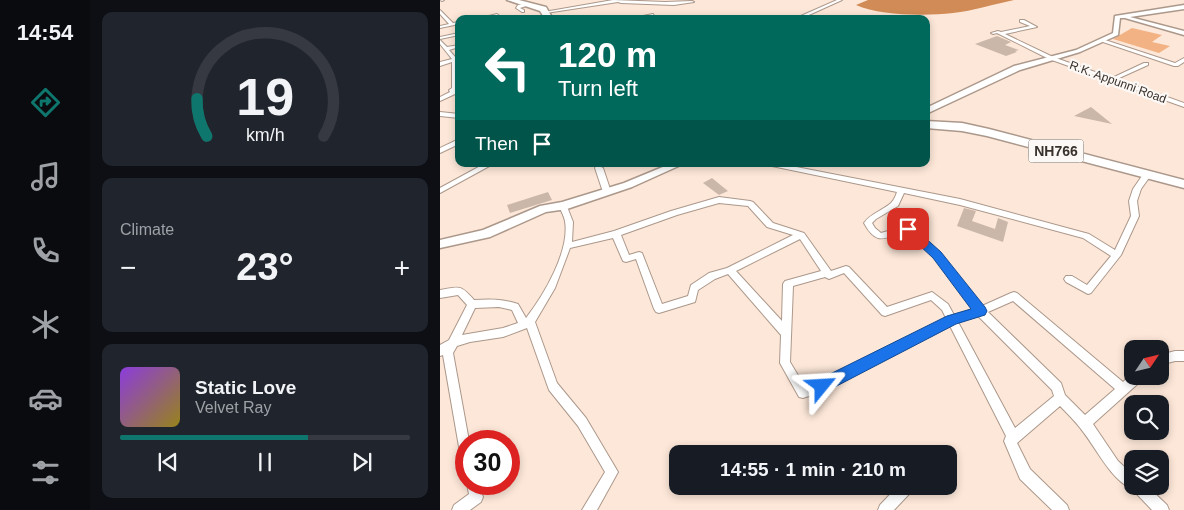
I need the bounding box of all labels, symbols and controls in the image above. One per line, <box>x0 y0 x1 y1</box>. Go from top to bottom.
text: 14:54 <box>17 20 73 45</box>
icon: left <box>475 35 540 100</box>
text: 120 m <box>558 35 657 74</box>
street label: R.K. Appunni Road <box>1068 58 1168 106</box>
text: 19 <box>236 68 294 126</box>
text: Turn left <box>558 76 638 101</box>
icon: directions <box>28 85 63 120</box>
text: km/h <box>246 125 284 145</box>
icon: arrive <box>528 130 556 158</box>
text: Then <box>475 133 518 154</box>
road number: NH766 <box>1028 140 1084 162</box>
icon: music <box>28 159 63 194</box>
pin <box>887 208 929 250</box>
icon: arrive <box>894 215 922 243</box>
text: Climate <box>120 221 174 238</box>
icon: phone <box>28 233 63 268</box>
text: 23° <box>236 246 294 288</box>
text: − <box>120 252 136 283</box>
text: + <box>394 252 410 283</box>
icon: climate <box>28 307 63 342</box>
north arrow <box>1124 340 1169 385</box>
map controls <box>1124 340 1169 495</box>
position arrow <box>795 359 847 411</box>
text: Static Love <box>195 377 296 398</box>
icon: car <box>28 381 63 416</box>
button: search <box>1124 395 1169 440</box>
text: Velvet Ray <box>195 399 271 416</box>
speed limit sign: 30 <box>455 430 520 495</box>
icon: previous <box>154 448 182 476</box>
icon: pause <box>251 448 279 476</box>
icon: next <box>348 448 376 476</box>
button: layers <box>1124 450 1169 495</box>
icon: filters <box>28 455 63 490</box>
text: 14:55 · 1 min · 210 m <box>720 459 906 480</box>

